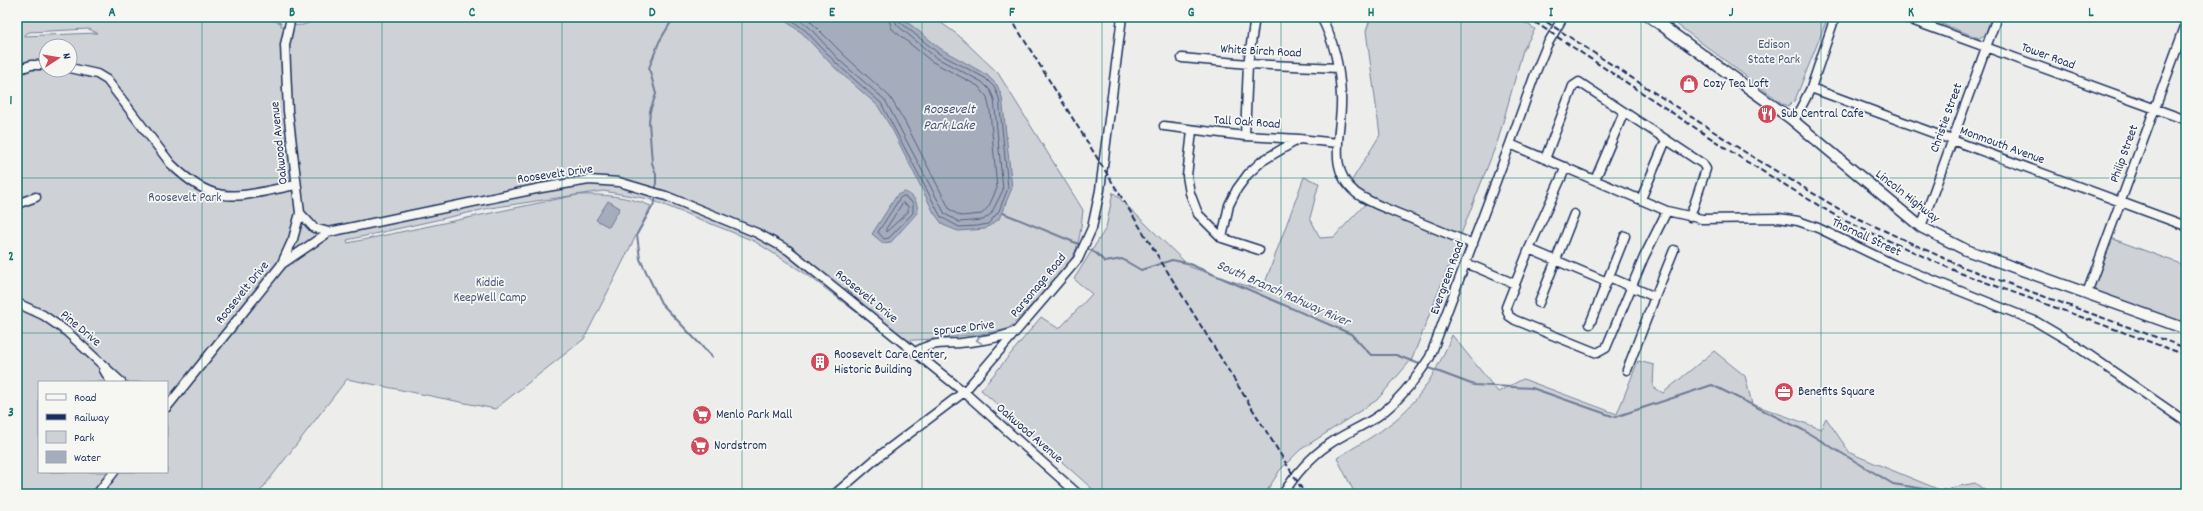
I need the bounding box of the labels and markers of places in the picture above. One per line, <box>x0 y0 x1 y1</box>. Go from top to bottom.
shop icon: Cozy Tea Loft <box>1678 73 1700 95</box>
place label: Cozy Tea Loft <box>1703 75 1769 94</box>
restaurant icon: Sub Central Cafe <box>1756 103 1778 125</box>
place label: Sub Central Cafe <box>1781 105 1864 124</box>
place label: Roosevelt Care Center, Historic Building <box>834 346 947 380</box>
building icon: Roosevelt Care Center, Historic Building <box>809 351 831 373</box>
office icon: Benefits Square <box>1773 381 1795 403</box>
place label: Benefits Square <box>1798 383 1875 402</box>
supermarket icon: Menlo Park Mall <box>691 404 713 426</box>
place label: Menlo Park Mall <box>716 406 792 425</box>
supermarket icon: Nordstrom <box>689 435 711 457</box>
place label: Nordstrom <box>714 437 767 456</box>

